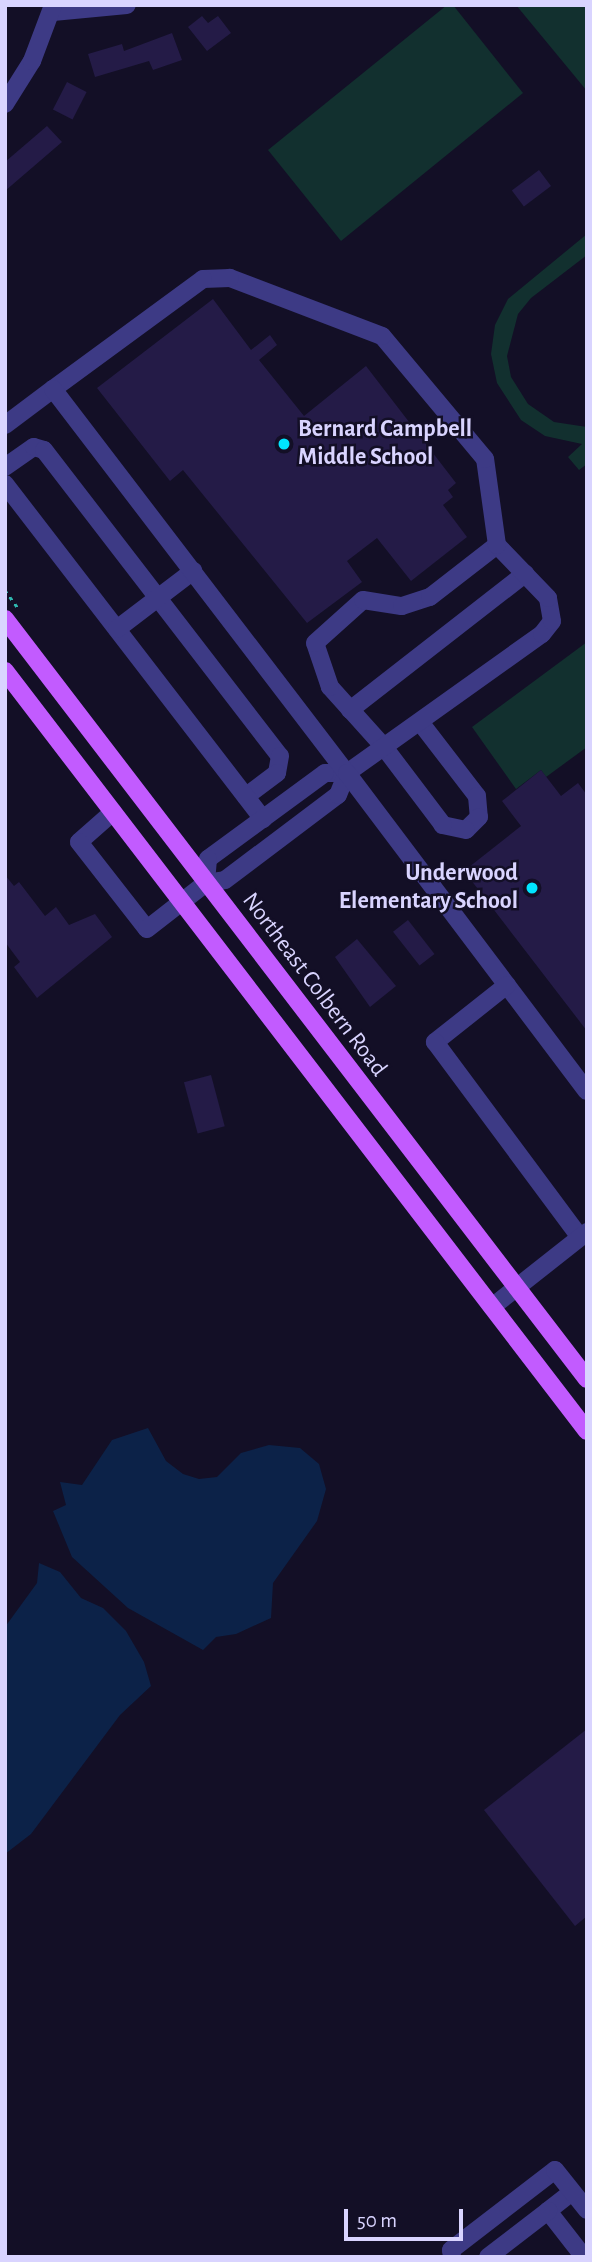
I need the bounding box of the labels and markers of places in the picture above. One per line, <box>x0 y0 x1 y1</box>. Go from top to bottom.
place label: Bernard Campbell Middle School <box>298 416 472 472</box>
marker: Bernard Campbell Middle School <box>276 436 292 452</box>
place label: Underwood Elementary School <box>339 860 518 916</box>
marker: Underwood Elementary School <box>524 880 540 896</box>

